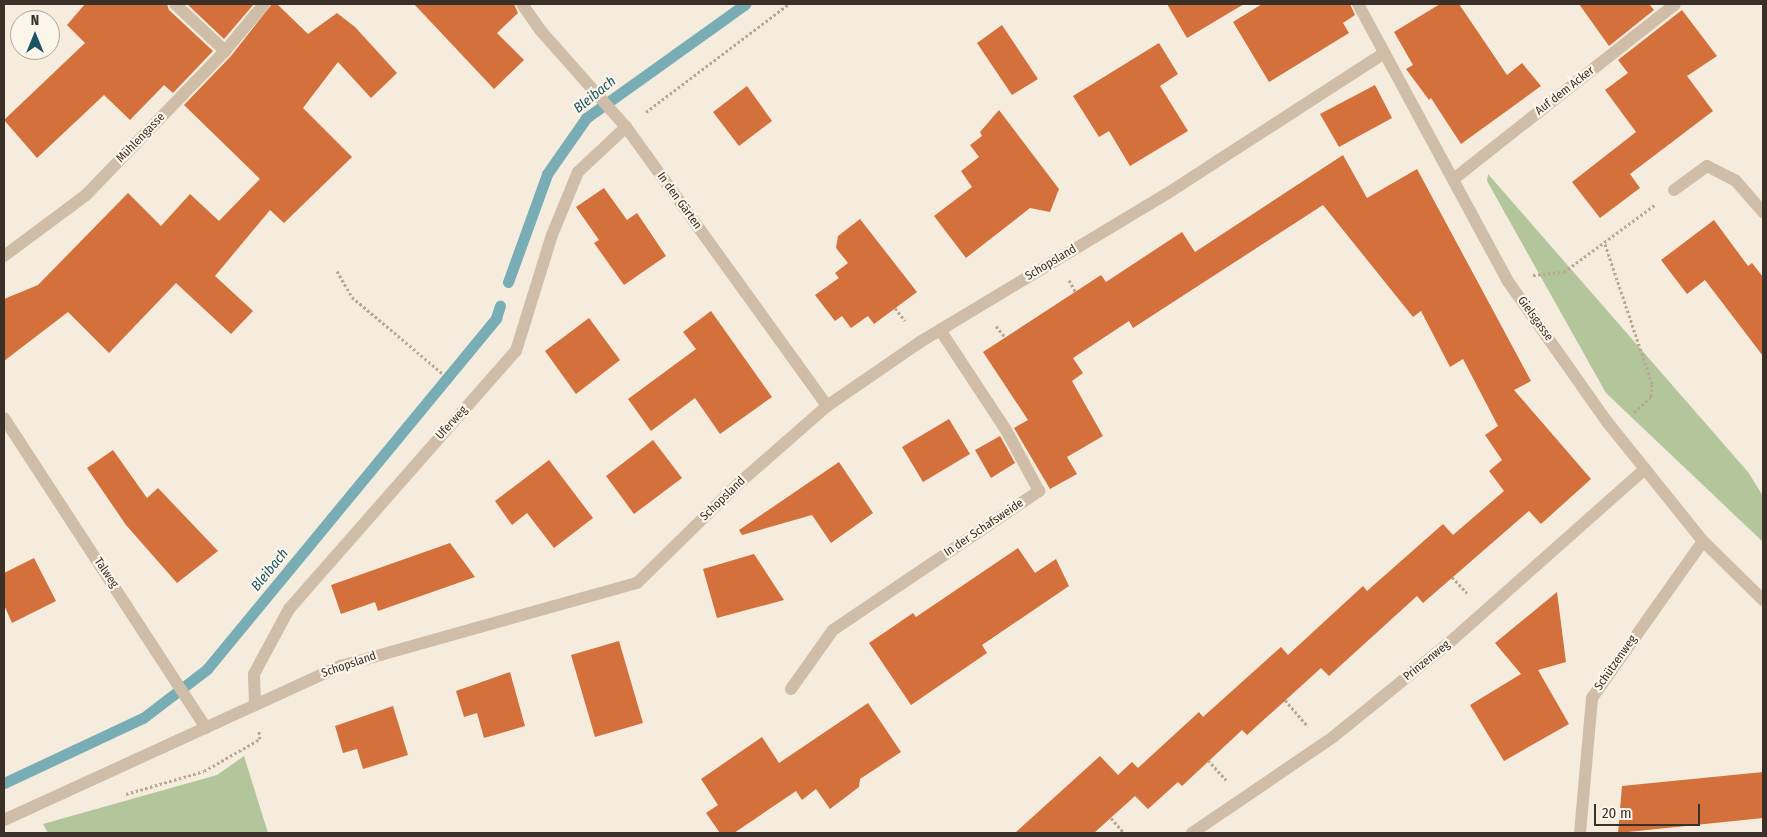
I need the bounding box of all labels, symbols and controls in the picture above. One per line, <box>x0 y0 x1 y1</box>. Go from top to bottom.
north arrow <box>10 10 60 60</box>
text: N <box>31 12 39 29</box>
street label: Auf dem Acker <box>1533 64 1597 118</box>
water label: Bleibach <box>571 73 619 117</box>
street label: Mühlengasse <box>114 110 168 166</box>
street label: In den Gärten <box>654 170 704 232</box>
street label: Schopsland <box>1023 242 1079 284</box>
street label: Gielsgasse <box>1514 294 1556 344</box>
street label: Uferweg <box>433 403 471 443</box>
street label: Schopsland <box>698 474 748 524</box>
street label: In der Schafsweide <box>942 496 1026 560</box>
water label: Bleibach <box>248 546 292 594</box>
street label: Talweg <box>91 555 121 591</box>
street label: Schützenweg <box>1592 633 1640 693</box>
street label: Prinzenweg <box>1401 638 1453 684</box>
street label: Schopsland <box>320 649 378 681</box>
scale bar <box>1597 794 1703 826</box>
text: 20 m <box>1602 804 1632 822</box>

